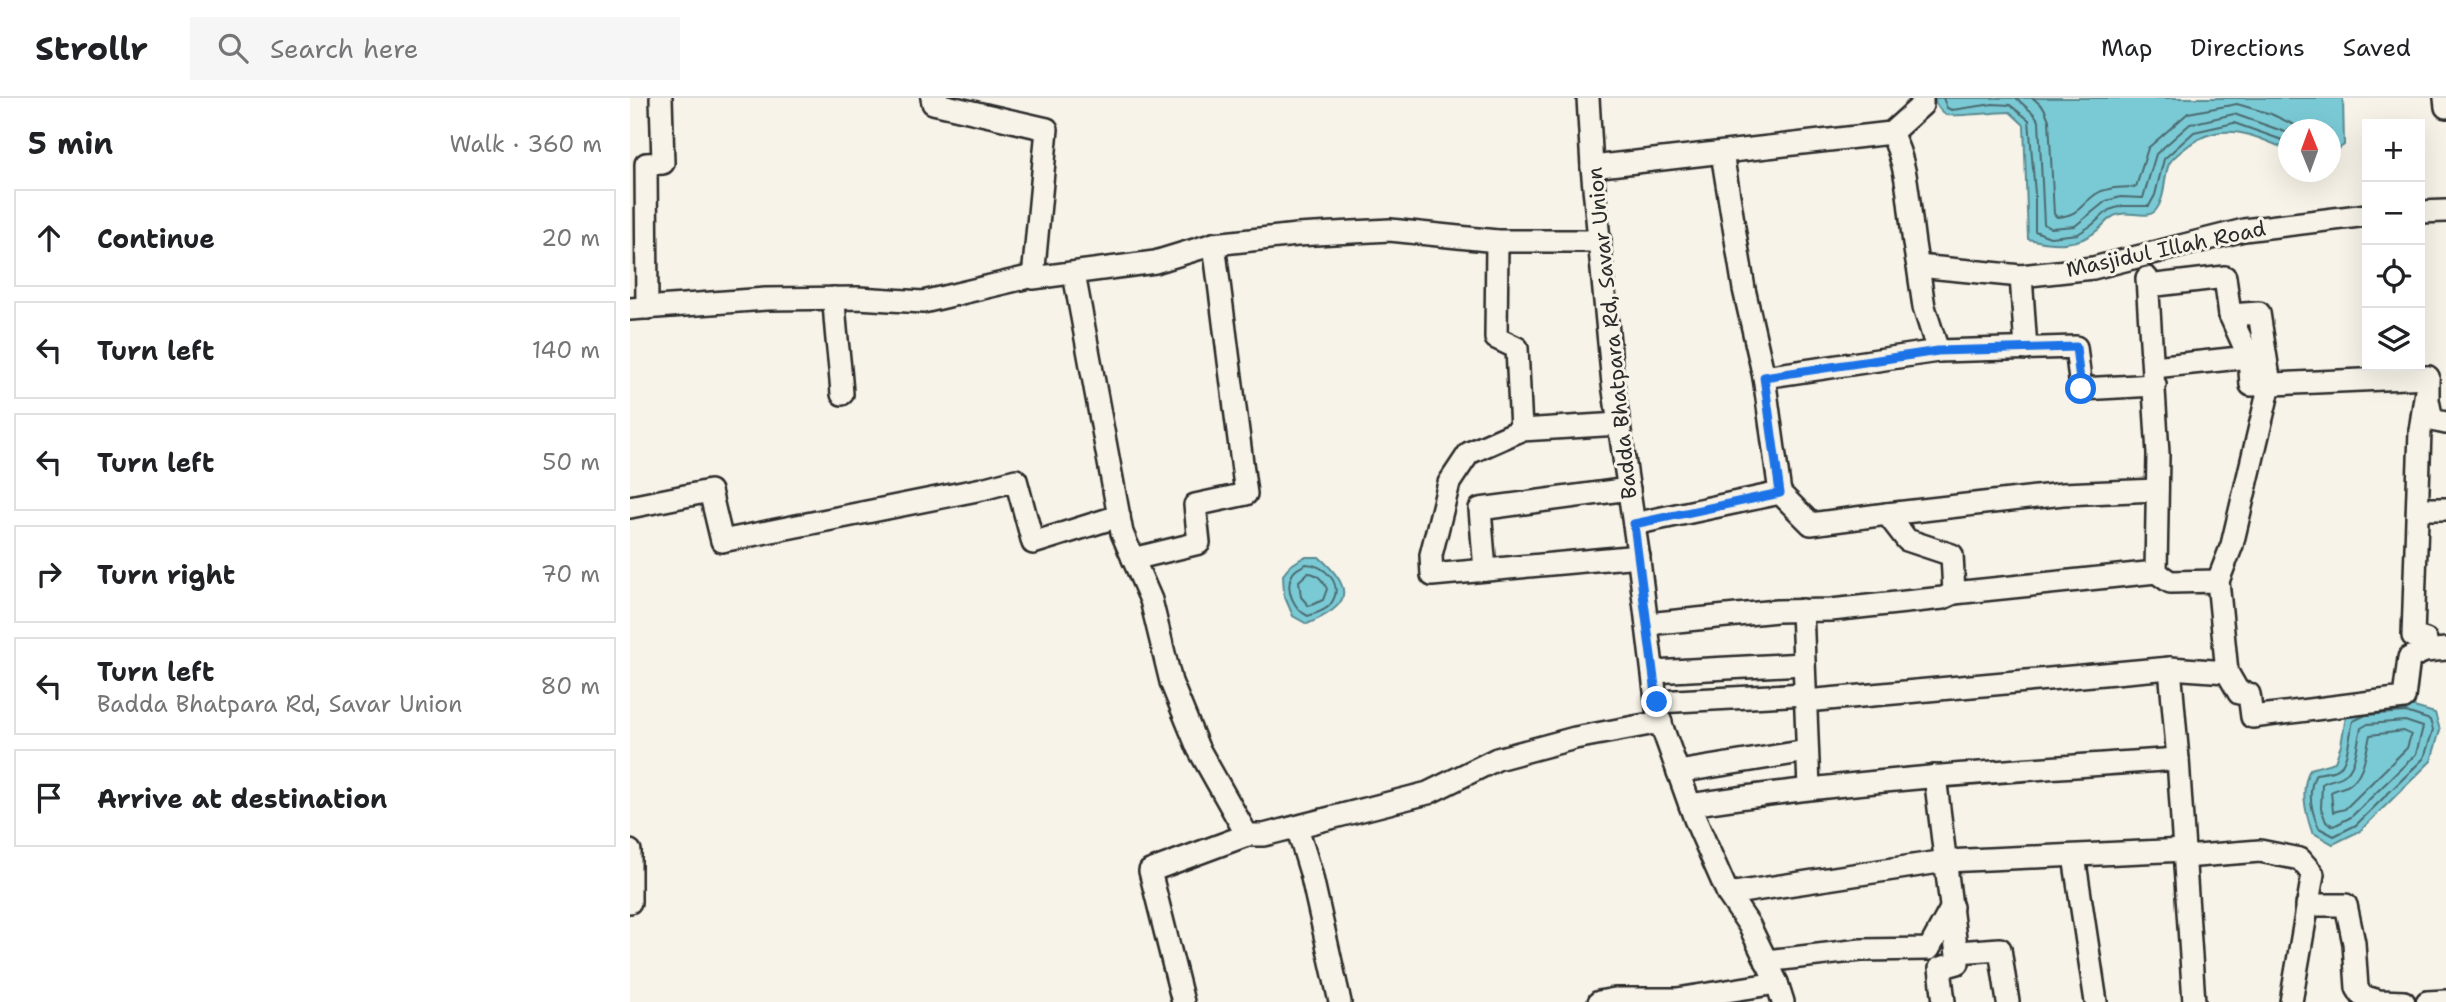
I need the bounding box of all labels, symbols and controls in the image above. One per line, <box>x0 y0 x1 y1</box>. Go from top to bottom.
search box <box>190 17 680 80</box>
text: Strollr <box>35 26 148 71</box>
icon: search <box>214 29 252 67</box>
text: Search here <box>270 31 419 66</box>
text: Map <box>2101 32 2152 64</box>
text: Directions <box>2190 32 2305 64</box>
text: Saved <box>2343 32 2411 64</box>
north arrow <box>2278 119 2341 182</box>
map controls <box>2362 119 2425 371</box>
button: + <box>2362 119 2425 182</box>
text: 5 min <box>28 123 113 164</box>
text: Walk · 360 m <box>449 129 602 159</box>
street label: Badda Bhatpara Rd, Savar Union <box>1581 166 1643 500</box>
button: − <box>2362 182 2425 245</box>
street label: Masjidul Illah Road <box>2064 214 2268 284</box>
icon: ahead <box>30 219 68 257</box>
text: Continue <box>97 221 215 256</box>
text: 20 m <box>541 223 600 253</box>
button: locate <box>2362 245 2425 308</box>
button: layers <box>2362 308 2425 371</box>
icon: left <box>30 331 68 369</box>
text: Turn left <box>97 333 214 368</box>
text: 140 m <box>532 335 600 365</box>
route start <box>2065 373 2096 404</box>
icon: left <box>30 443 68 481</box>
text: Turn left <box>97 445 214 480</box>
text: 50 m <box>542 447 600 477</box>
icon: right <box>30 555 68 593</box>
text: Turn right <box>97 557 235 592</box>
text: 70 m <box>541 559 600 589</box>
text: Turn left <box>97 654 214 689</box>
icon: left <box>30 667 68 705</box>
text: 80 m <box>541 671 600 701</box>
route end <box>1641 686 1672 717</box>
text: Badda Bhatpara Rd, Savar Union <box>97 689 462 719</box>
icon: arrive <box>30 779 68 817</box>
text: Arrive at destination <box>97 781 387 816</box>

